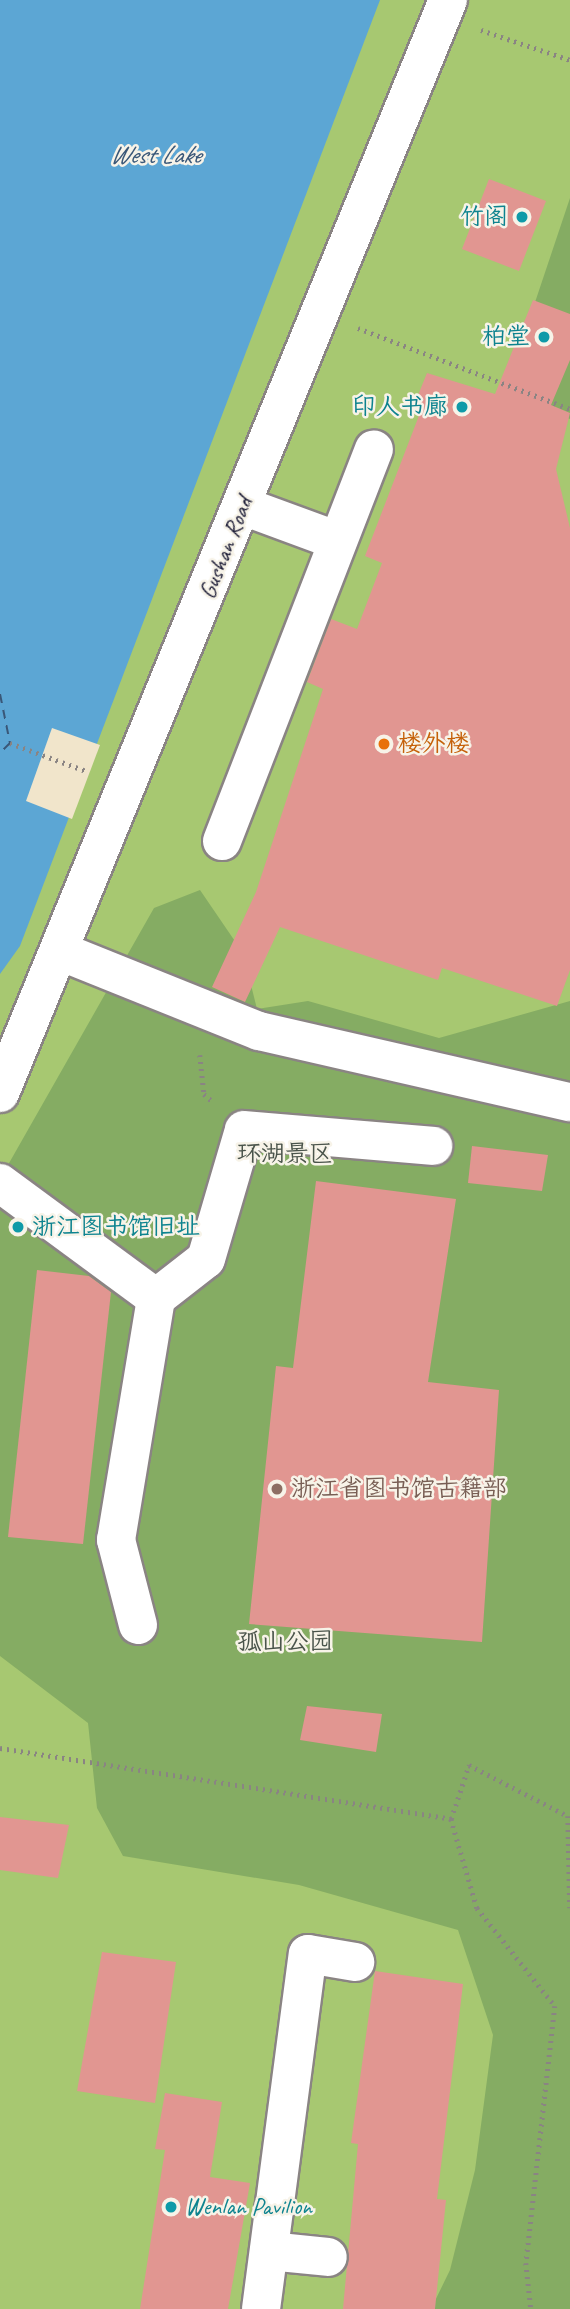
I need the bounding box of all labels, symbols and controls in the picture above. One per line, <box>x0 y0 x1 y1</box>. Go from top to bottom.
water label: West Lake <box>109 139 201 171</box>
place label: 竹阁 <box>460 203 508 231</box>
marker: 竹阁 <box>514 209 530 225</box>
place label: 柏堂 <box>482 323 530 351</box>
marker: 柏堂 <box>536 329 552 345</box>
place label: 印人书廊 <box>352 393 448 421</box>
marker: 印人书廊 <box>454 399 470 415</box>
street label: Gushan Road <box>193 493 259 603</box>
place label: 楼外楼 <box>398 730 470 758</box>
marker: 楼外楼 <box>376 736 392 752</box>
park label: 环湖景区 <box>237 1140 333 1168</box>
place label: 浙江图书馆旧址 <box>32 1213 200 1241</box>
marker: 浙江图书馆旧址 <box>10 1219 26 1235</box>
place label: 浙江省图书馆古籍部 <box>291 1475 507 1503</box>
marker: 浙江省图书馆古籍部 <box>269 1481 285 1497</box>
park label: 孤山公园 <box>237 1628 333 1656</box>
place label: Wenlan Pavilion <box>185 2193 312 2221</box>
marker: Wenlan Pavilion <box>163 2199 179 2215</box>

